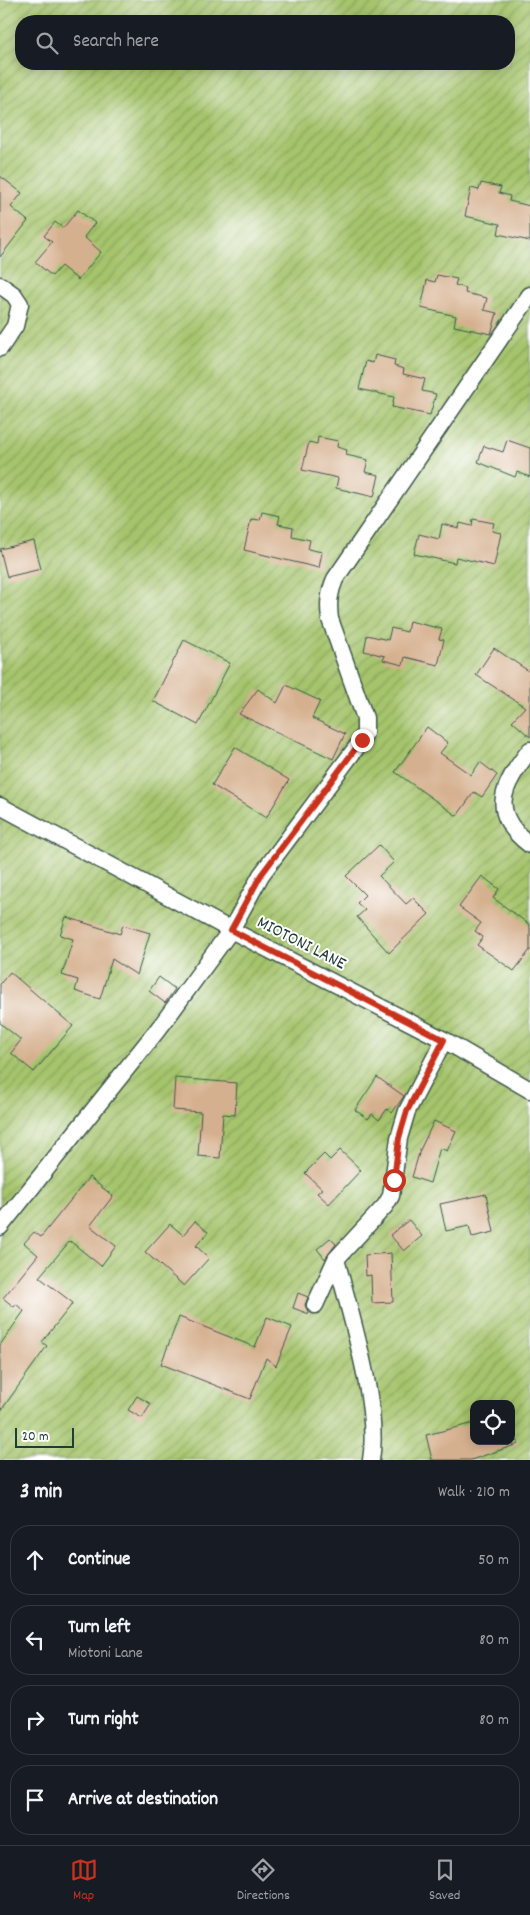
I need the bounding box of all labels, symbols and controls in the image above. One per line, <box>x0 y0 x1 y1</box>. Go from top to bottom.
search box <box>15 15 515 70</box>
icon: search <box>33 29 61 57</box>
text: Search here <box>73 29 159 56</box>
route end <box>351 729 374 752</box>
street label: MIOTONI LANE <box>252 911 350 977</box>
route start <box>383 1169 406 1192</box>
map controls <box>470 1400 515 1445</box>
button: locate <box>470 1400 515 1445</box>
scale bar <box>15 1425 74 1448</box>
text: 20 m <box>22 1427 49 1447</box>
text: 3 min <box>20 1478 62 1508</box>
text: Walk · 210 m <box>438 1481 510 1504</box>
icon: ahead <box>21 1546 49 1574</box>
text: Continue <box>68 1547 130 1574</box>
text: 50 m <box>478 1549 509 1572</box>
text: Turn left <box>68 1615 131 1642</box>
icon: left <box>21 1626 49 1654</box>
text: 80 m <box>479 1629 509 1652</box>
text: Miotoni Lane <box>68 1642 143 1665</box>
icon: right <box>21 1706 49 1734</box>
text: Turn right <box>68 1707 139 1734</box>
text: 80 m <box>479 1709 509 1732</box>
icon: arrive <box>21 1786 49 1814</box>
text: Arrive at destination <box>68 1787 218 1814</box>
tab: Map <box>70 1856 98 1906</box>
tab: Directions <box>237 1856 290 1906</box>
tab: Saved <box>429 1856 460 1906</box>

